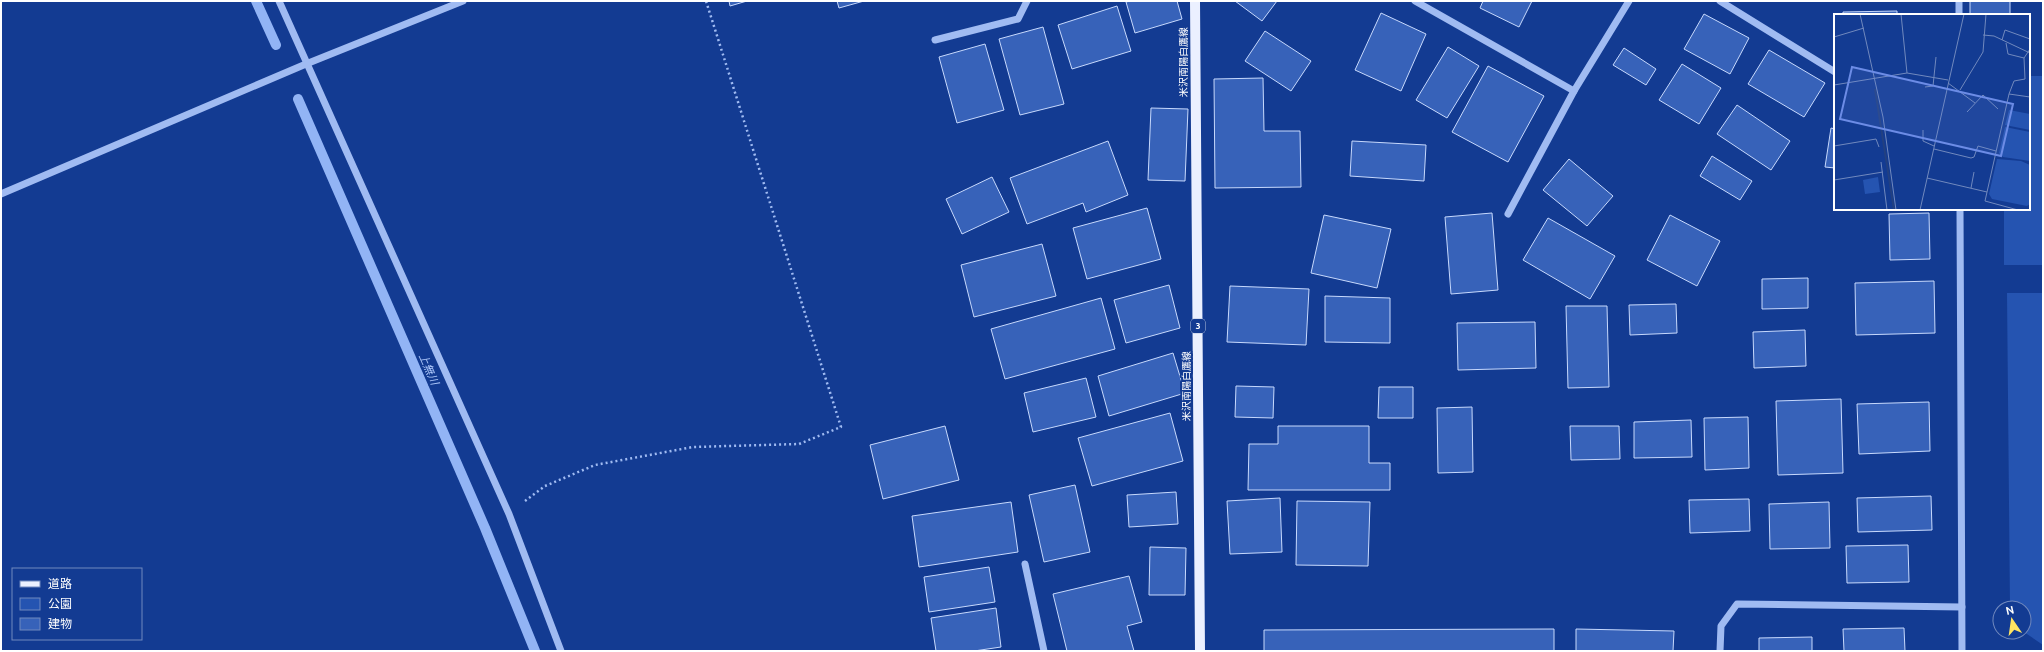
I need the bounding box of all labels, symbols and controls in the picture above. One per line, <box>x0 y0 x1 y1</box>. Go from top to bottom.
inset map <box>1834 14 2030 210</box>
street label: 米沢南陽白鷹線 <box>1178 27 1189 97</box>
road number: 3 <box>1191 319 1205 333</box>
water label: 上無川 <box>417 351 442 387</box>
street label: 米沢南陽白鷹線 <box>1181 351 1192 421</box>
legend <box>12 568 142 640</box>
text: 道路 <box>48 577 72 590</box>
text: 公園 <box>48 597 72 610</box>
north arrow <box>1992 600 2032 640</box>
text: N <box>2004 603 2015 617</box>
text: 建物 <box>48 617 72 630</box>

